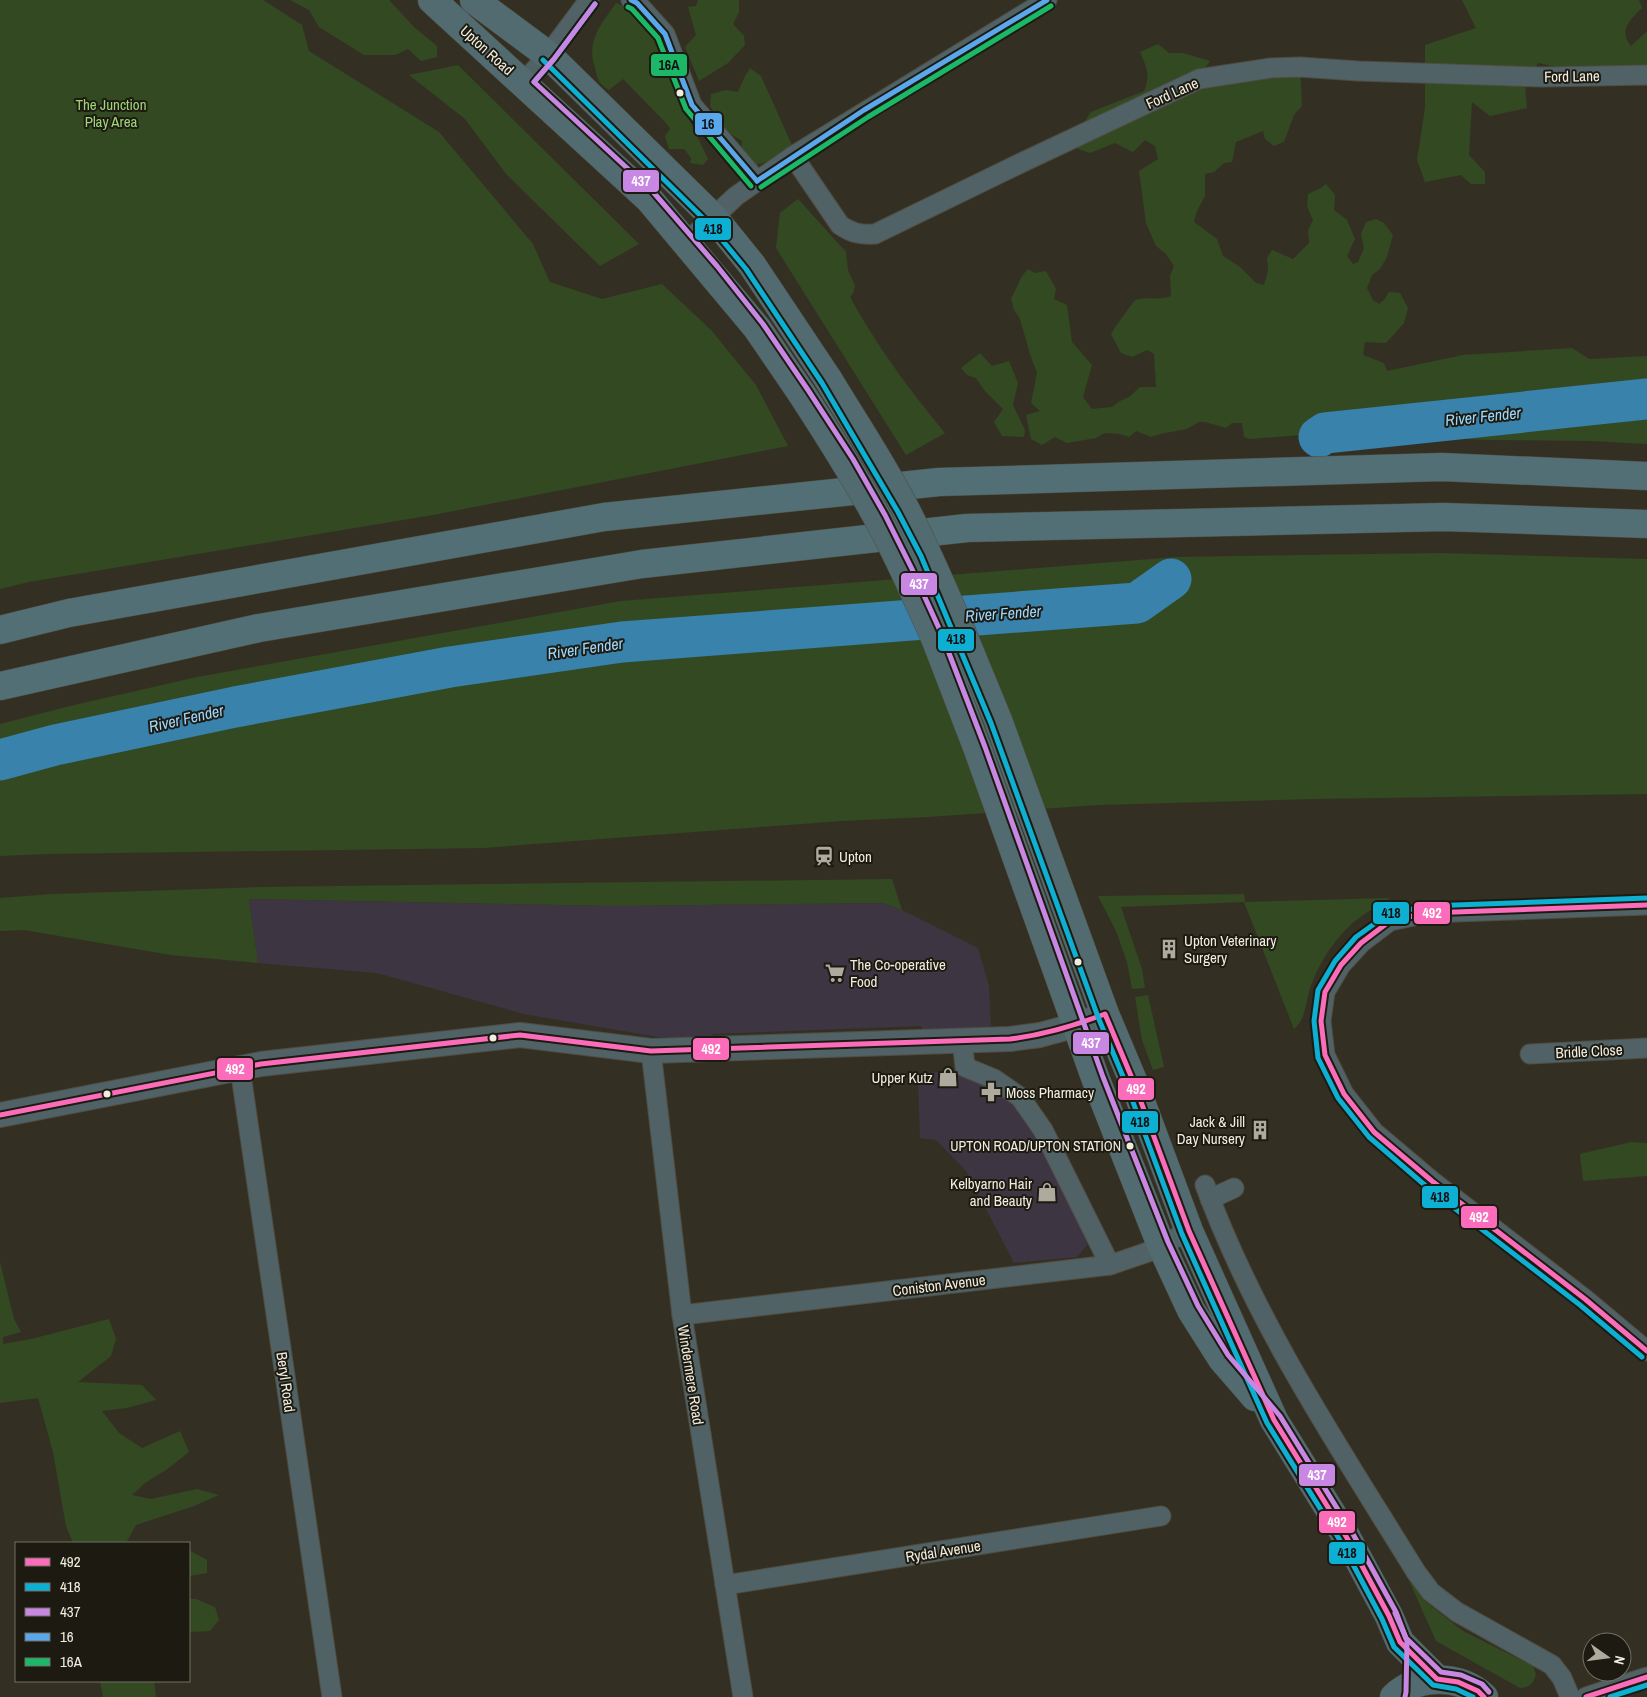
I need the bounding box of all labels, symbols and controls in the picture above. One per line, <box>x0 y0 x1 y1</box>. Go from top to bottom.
street label: Upton Road <box>456 20 518 80</box>
line badge: 16A <box>650 53 688 77</box>
text: 16A <box>658 56 680 74</box>
street label: Ford Lane <box>1544 65 1600 87</box>
street label: Ford Lane <box>1142 72 1202 114</box>
unlabelled marker <box>675 88 685 98</box>
park label: The Junction Play Area <box>75 94 147 132</box>
line badge: 16 <box>694 112 723 136</box>
text: 16 <box>702 115 714 133</box>
line badge: 437 <box>622 169 660 193</box>
text: 437 <box>631 172 651 190</box>
line badge: 418 <box>694 217 732 241</box>
text: 418 <box>703 220 723 238</box>
water label: River Fender <box>1444 401 1523 431</box>
line badge: 437 <box>900 572 938 596</box>
text: 437 <box>909 575 929 593</box>
water label: River Fender <box>964 599 1042 627</box>
line badge: 418 <box>937 628 975 652</box>
text: 418 <box>946 630 966 648</box>
water label: River Fender <box>546 632 625 664</box>
water label: River Fender <box>146 699 226 737</box>
station icon: Upton <box>813 845 835 867</box>
place label: Upton <box>839 846 872 867</box>
line badge: 418 <box>1372 901 1410 925</box>
line badge: 492 <box>1413 901 1451 925</box>
text: 418 <box>1381 904 1401 922</box>
text: 492 <box>1422 904 1442 922</box>
place label: Upton Veterinary Surgery <box>1184 930 1277 968</box>
building icon: Upton Veterinary Surgery <box>1158 938 1180 960</box>
place label: The Co-operative Food <box>850 954 946 992</box>
unlabelled marker <box>1073 957 1083 967</box>
supermarket icon: The Co-operative Food <box>824 962 846 984</box>
line badge: 437 <box>1072 1031 1110 1055</box>
unlabelled marker <box>488 1033 498 1043</box>
text: 437 <box>1081 1034 1101 1052</box>
line badge: 492 <box>692 1037 730 1061</box>
street label: Bridle Close <box>1555 1039 1623 1063</box>
text: 492 <box>701 1040 721 1058</box>
line badge: 492 <box>216 1057 254 1081</box>
text: 492 <box>225 1060 245 1078</box>
shop icon: Upper Kutz <box>937 1066 959 1088</box>
place label: Upper Kutz <box>871 1067 933 1088</box>
line badge: 492 <box>1117 1077 1155 1101</box>
text: 492 <box>1126 1080 1146 1098</box>
pharmacy icon: Moss Pharmacy <box>980 1081 1002 1103</box>
place label: Moss Pharmacy <box>1006 1082 1095 1103</box>
unlabelled marker <box>102 1089 112 1099</box>
line badge: 418 <box>1121 1110 1159 1134</box>
place label: Jack & Jill Day Nursery <box>1177 1111 1246 1149</box>
text: 418 <box>1130 1113 1150 1131</box>
building icon: Jack & Jill Day Nursery <box>1249 1119 1271 1141</box>
place label: UPTON ROAD/UPTON STATION <box>950 1137 1121 1155</box>
marker: UPTON ROAD/UPTON STATION <box>1125 1141 1135 1151</box>
place label: Kelbyarno Hair and Beauty <box>950 1173 1033 1211</box>
shop icon: Kelbyarno Hair and Beauty <box>1036 1181 1058 1203</box>
line badge: 418 <box>1421 1185 1459 1209</box>
text: 418 <box>1430 1188 1450 1206</box>
line badge: 492 <box>1460 1205 1498 1229</box>
text: 492 <box>1469 1208 1489 1226</box>
street label: Coniston Avenue <box>891 1269 987 1301</box>
street label: Windermere Road <box>673 1324 709 1426</box>
street label: Beryl Road <box>271 1350 301 1414</box>
line badge: 437 <box>1298 1463 1336 1487</box>
text: 437 <box>1307 1466 1327 1484</box>
line badge: 492 <box>1318 1510 1356 1534</box>
text: 492 <box>1327 1513 1347 1531</box>
street label: Rydal Avenue <box>904 1535 982 1567</box>
line badge: 418 <box>1328 1541 1366 1565</box>
legend <box>15 1542 190 1682</box>
text: 418 <box>1337 1544 1357 1562</box>
text: 492 <box>60 1551 81 1572</box>
text: 418 <box>60 1576 81 1597</box>
text: 437 <box>60 1601 81 1622</box>
text: 16 <box>60 1626 74 1647</box>
north arrow <box>1582 1632 1632 1682</box>
text: 16A <box>60 1651 83 1672</box>
text: N <box>1610 1654 1629 1666</box>

